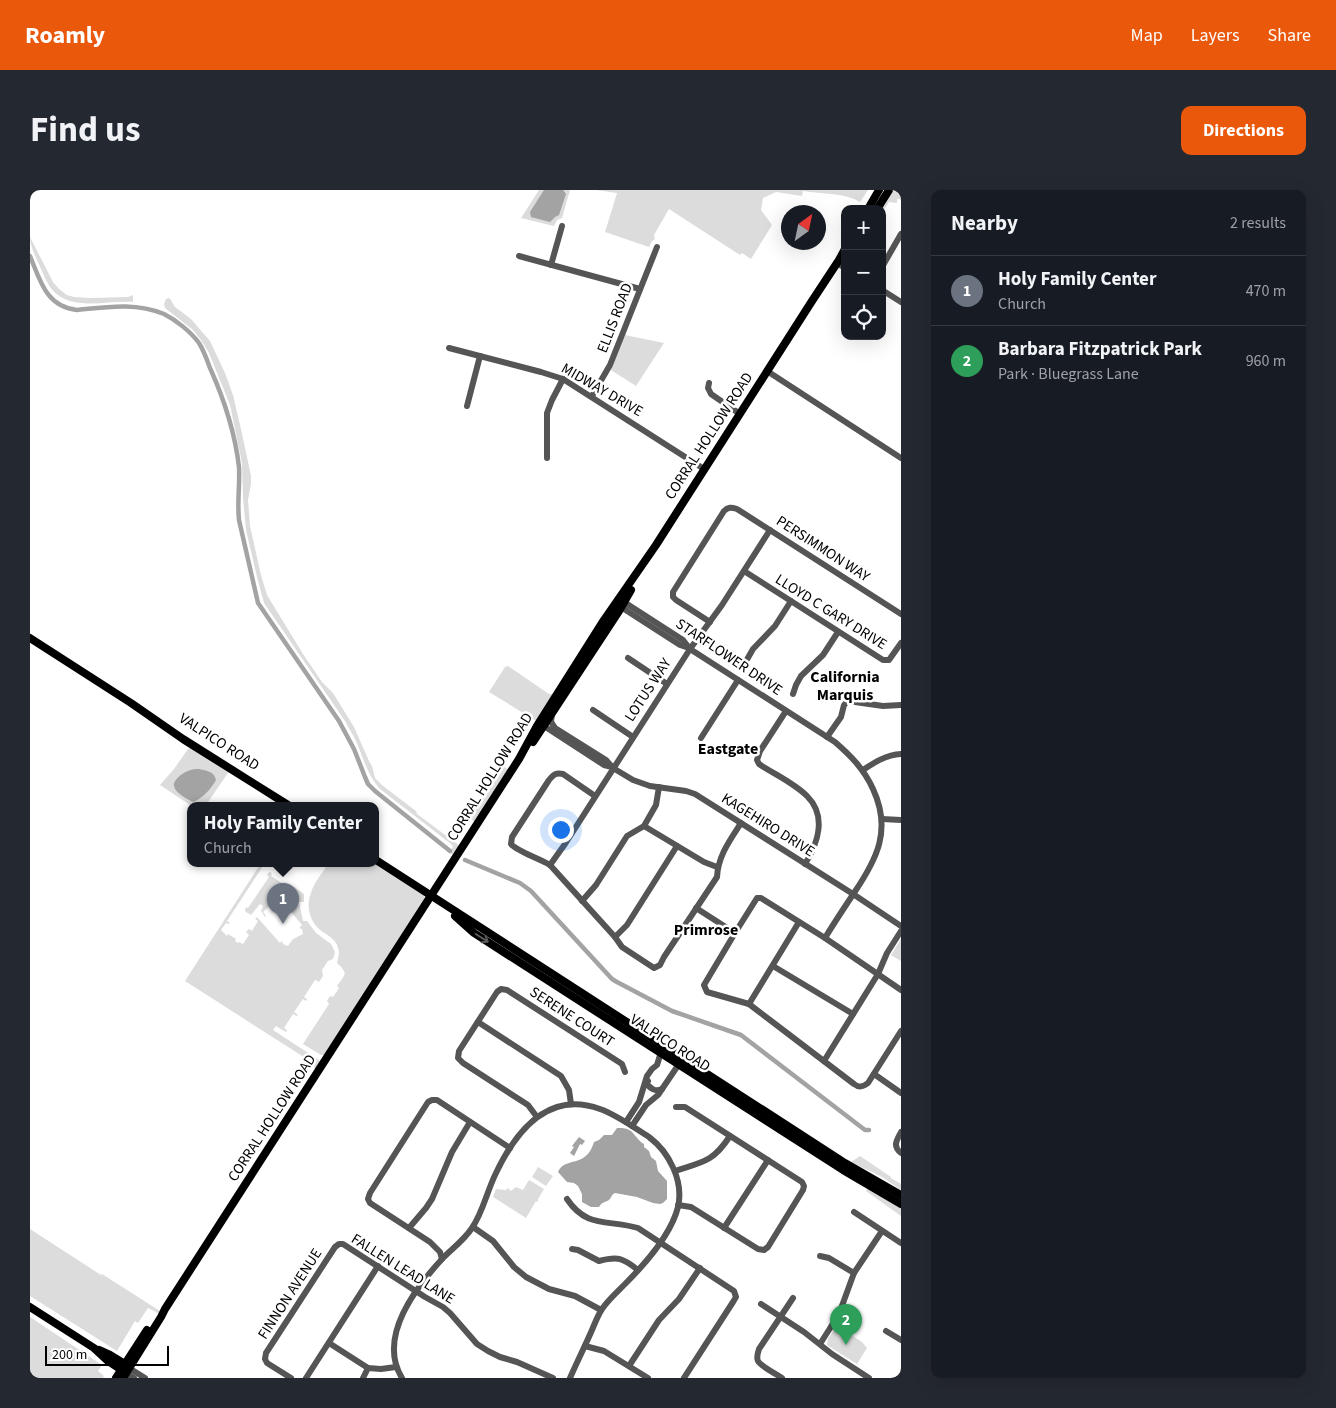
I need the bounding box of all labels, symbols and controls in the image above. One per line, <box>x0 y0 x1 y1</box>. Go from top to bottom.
text: Roamly <box>25 18 105 53</box>
text: Map <box>1131 23 1163 48</box>
text: Layers <box>1191 23 1240 48</box>
text: Share <box>1268 23 1311 48</box>
text: Find us <box>30 105 140 155</box>
button: Directions <box>1181 106 1306 155</box>
north arrow <box>781 205 826 250</box>
map controls <box>841 205 886 340</box>
button: + <box>841 205 886 250</box>
text: Nearby <box>951 208 1018 238</box>
text: 2 results <box>1230 212 1286 234</box>
button: − <box>841 250 886 295</box>
text: Holy Family Center <box>998 266 1157 293</box>
street label: ELLIS ROAD <box>592 280 638 356</box>
text: 1 <box>963 280 971 302</box>
text: 470 m <box>1246 280 1286 302</box>
text: Church <box>998 293 1046 315</box>
button: locate <box>841 295 886 340</box>
text: Barbara Fitzpatrick Park <box>998 336 1202 363</box>
text: 2 <box>963 350 971 372</box>
text: 960 m <box>1246 350 1286 372</box>
street label: MIDWAY DRIVE <box>557 358 647 422</box>
text: Park · Bluegrass Lane <box>998 363 1139 385</box>
street label: CORRAL HOLLOW ROAD <box>660 368 758 504</box>
street label: PERSIMMON WAY <box>772 511 875 588</box>
street label: LLOYD C GARY DRIVE <box>771 569 891 655</box>
street label: STARFLOWER DRIVE <box>671 613 787 701</box>
street label: LOTUS WAY <box>620 653 677 726</box>
district label: California Marquis <box>810 666 880 706</box>
street label: VALPICO ROAD <box>175 708 263 776</box>
street label: CORRAL HOLLOW ROAD <box>442 709 538 845</box>
district label: Eastgate <box>698 738 758 760</box>
street label: KAGEHIRO DRIVE <box>717 788 819 862</box>
popup <box>187 802 379 867</box>
text: Holy Family Center <box>204 810 362 837</box>
your location <box>548 817 574 843</box>
text: Church <box>204 837 252 859</box>
pin: 1 <box>267 883 299 924</box>
district label: Primrose <box>674 919 738 941</box>
one-way arrow <box>474 933 488 943</box>
street label: SERENE COURT <box>526 982 618 1052</box>
street label: VALPICO ROAD <box>626 1009 714 1077</box>
street label: CORRAL HOLLOW ROAD <box>223 1050 321 1186</box>
street label: FALLEN LEAD LANE <box>347 1229 459 1309</box>
street label: FINNON AVENUE <box>253 1244 327 1343</box>
pin: 2 <box>830 1304 862 1345</box>
scale bar <box>45 1343 169 1366</box>
text: 200 m <box>52 1345 87 1365</box>

